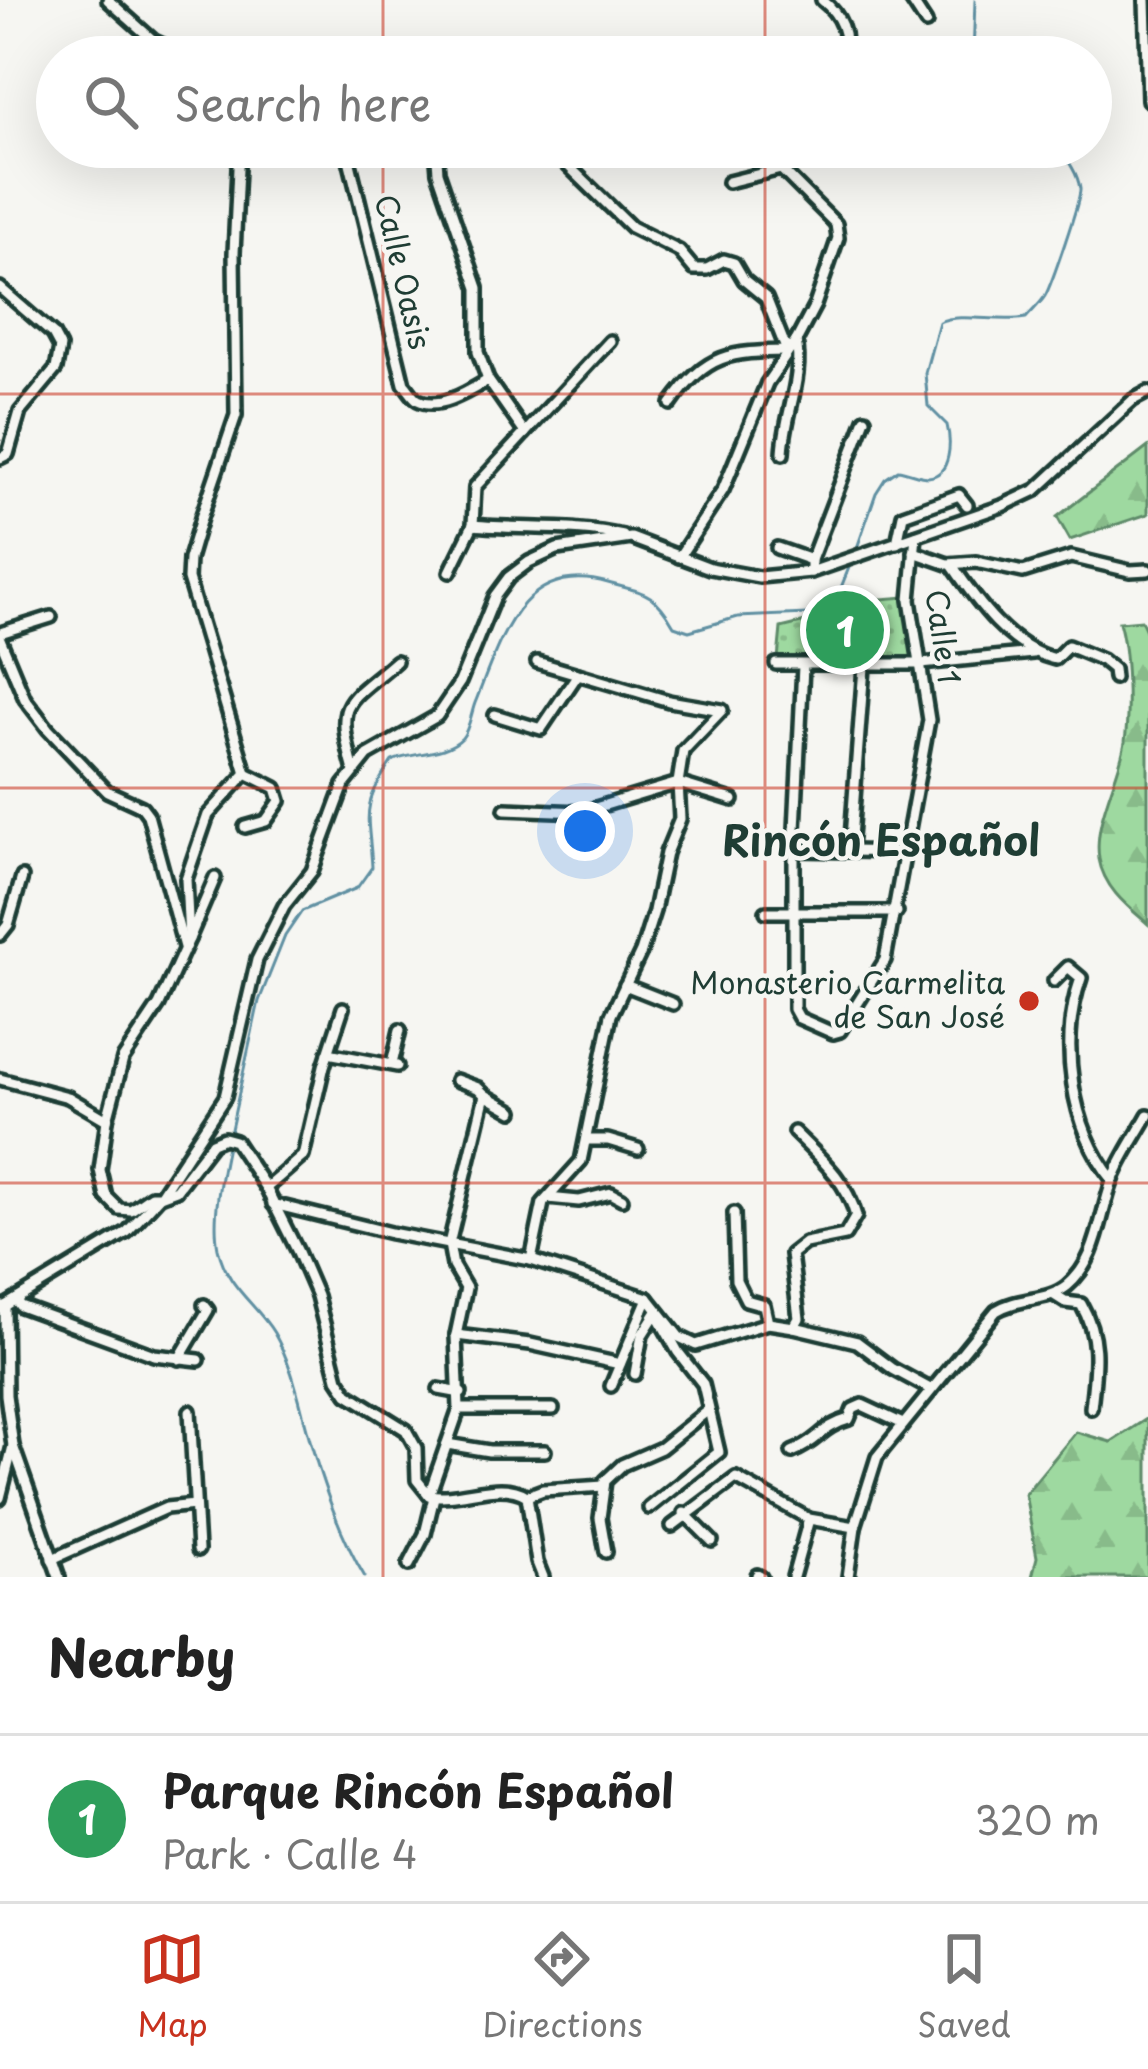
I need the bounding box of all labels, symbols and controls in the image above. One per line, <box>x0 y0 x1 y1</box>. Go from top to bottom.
search box <box>36 36 1112 168</box>
text: Search here <box>174 68 431 136</box>
icon: search <box>78 69 144 135</box>
street label: Calle Oasis <box>365 190 444 353</box>
pin: 1 <box>806 585 884 675</box>
street label: Calle 1 <box>916 586 973 687</box>
your location <box>555 801 615 861</box>
district label: Rincón Español <box>722 807 1040 870</box>
place label: Monasterio Carmelita de San José <box>690 959 1005 1038</box>
marker: Monasterio Carmelita de San José <box>1016 988 1042 1014</box>
text: Nearby <box>48 1617 235 1694</box>
text: Parque Rincón Español <box>162 1755 674 1823</box>
text: 1 <box>78 1789 96 1848</box>
text: 320 m <box>975 1789 1100 1848</box>
text: Park · Calle 4 <box>162 1823 418 1882</box>
tab: Map <box>137 1926 208 2048</box>
tab: Directions <box>482 1926 643 2048</box>
tab: Saved <box>917 1926 1011 2048</box>

